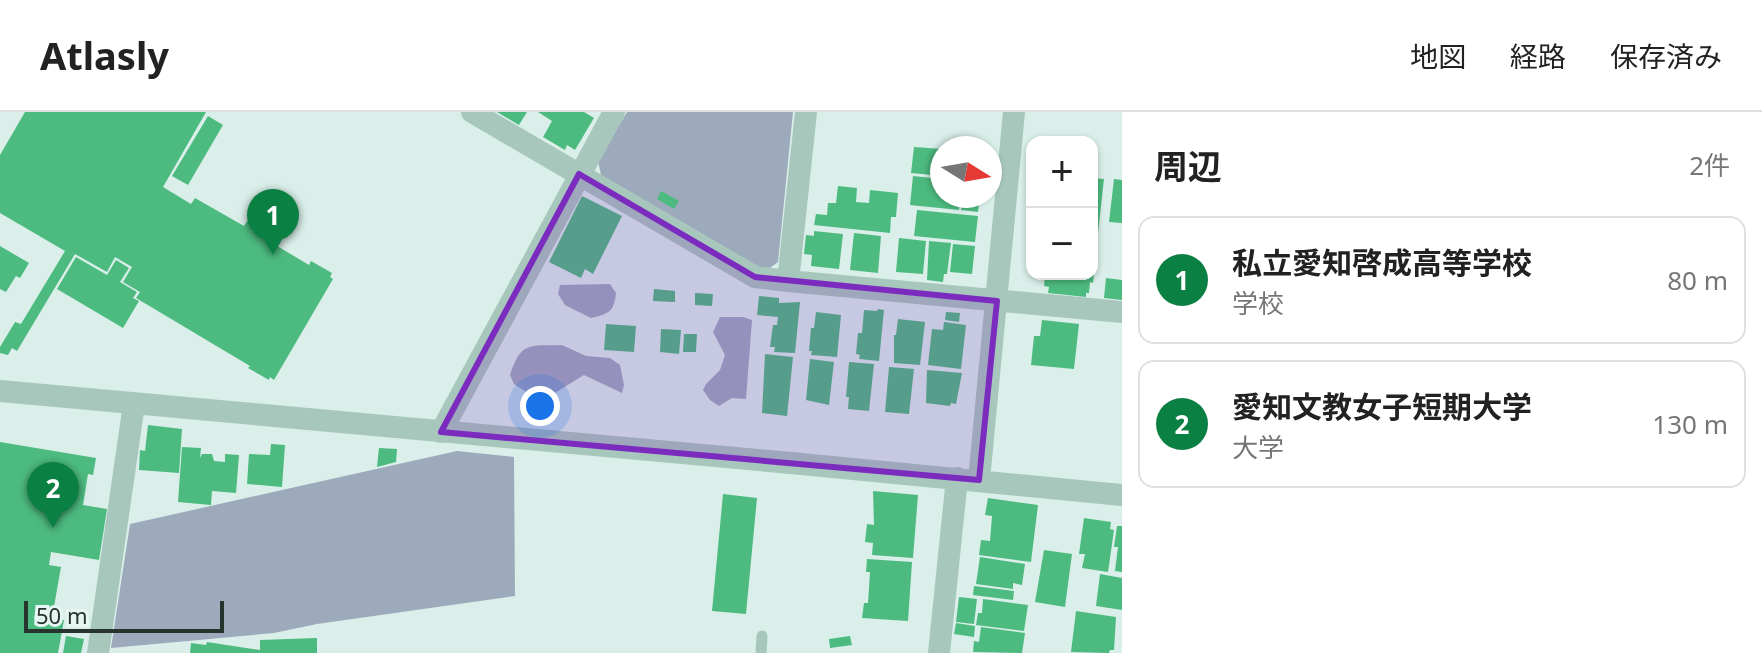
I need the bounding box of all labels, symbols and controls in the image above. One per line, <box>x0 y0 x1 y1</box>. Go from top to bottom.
text: Atlasly <box>40 29 169 81</box>
text: 地図 <box>1410 37 1466 75</box>
text: 経路 <box>1510 37 1566 75</box>
text: 保存済み <box>1610 37 1722 75</box>
north arrow <box>930 136 1002 208</box>
map controls <box>1026 136 1098 280</box>
button: + <box>1026 136 1098 208</box>
text: 周辺 <box>1154 143 1222 189</box>
text: 2件 <box>1689 147 1730 183</box>
pin: 1 <box>247 189 299 255</box>
button: − <box>1026 208 1098 280</box>
text: 私立愛知啓成高等学校 <box>1232 242 1532 283</box>
text: 1 <box>1175 262 1189 298</box>
text: 80 m <box>1667 262 1728 298</box>
text: 学校 <box>1232 285 1284 321</box>
your location <box>520 386 560 426</box>
text: 愛知文教女子短期大学 <box>1232 386 1532 427</box>
text: 2 <box>1175 406 1189 442</box>
text: 130 m <box>1652 406 1728 442</box>
text: 大学 <box>1232 429 1284 465</box>
pin: 2 <box>27 462 79 528</box>
scale bar <box>24 597 224 633</box>
text: 50 m <box>36 600 87 630</box>

